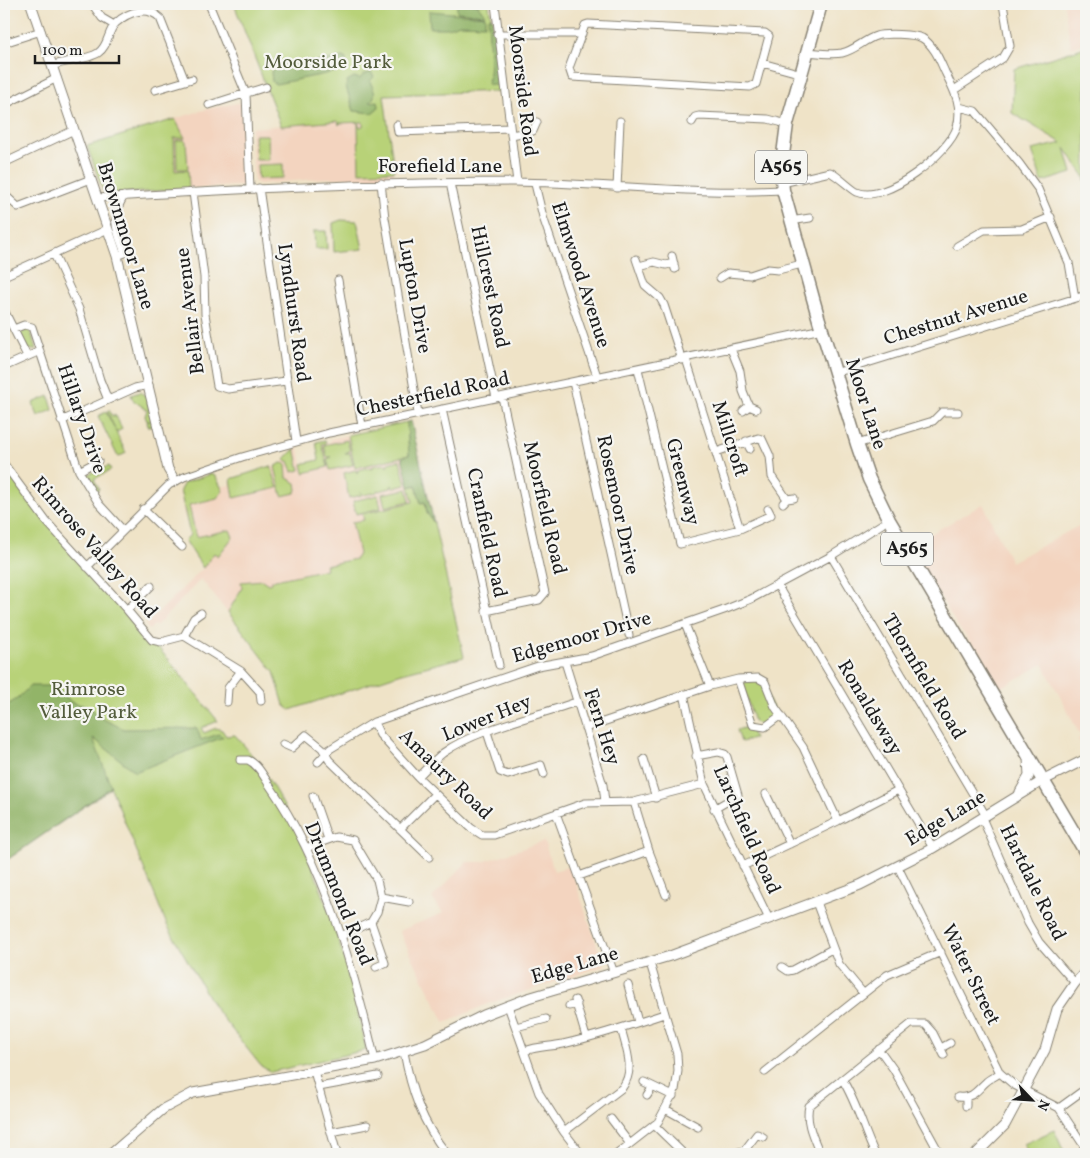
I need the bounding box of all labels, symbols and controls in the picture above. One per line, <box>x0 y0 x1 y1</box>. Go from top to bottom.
street label: Moorside Road <box>500 24 544 158</box>
scale bar <box>35 32 119 64</box>
text: 100 m <box>42 41 82 62</box>
park label: Moorside Park <box>264 49 392 77</box>
road number: A565 <box>755 150 807 183</box>
street label: Forefield Lane <box>378 153 502 181</box>
street label: Brownmoor Lane <box>89 159 161 313</box>
street label: Elmwood Avenue <box>543 198 617 352</box>
street label: Hillcrest Road <box>462 223 516 351</box>
street label: Lupton Drive <box>390 236 438 356</box>
street label: Lyndhurst Road <box>269 242 317 384</box>
street label: Bellair Avenue <box>169 246 213 376</box>
street label: Chestnut Avenue <box>880 283 1032 353</box>
street label: Moor Lane <box>837 355 893 453</box>
street label: Hillary Drive <box>49 360 113 478</box>
street label: Chesterfield Road <box>354 365 512 425</box>
street label: Millcroft <box>704 397 754 481</box>
street label: Rosemoor Drive <box>589 433 645 577</box>
street label: Greenway <box>658 436 706 529</box>
street label: Moorfield Road <box>515 438 573 578</box>
street label: Cranfield Road <box>459 466 513 600</box>
street label: Rimrose Valley Road <box>24 471 164 625</box>
road number: A565 <box>881 532 933 566</box>
street label: Edgemoor Drive <box>509 605 655 671</box>
street label: Thornfield Road <box>874 609 972 745</box>
street label: Ronaldsway <box>829 655 909 761</box>
park label: Rimrose Valley Park <box>39 676 137 727</box>
street label: Fern Hey <box>575 685 627 769</box>
street label: Lower Hey <box>438 688 536 750</box>
street label: Amaury Road <box>392 723 498 827</box>
street label: Larchfield Road <box>705 761 787 899</box>
street label: Edge Lane <box>900 784 992 854</box>
street label: Drummond Road <box>296 818 380 970</box>
street label: Hartdale Road <box>992 820 1072 946</box>
street label: Water Street <box>933 920 1007 1030</box>
street label: Edge Lane <box>528 940 622 992</box>
north arrow <box>1008 1076 1058 1126</box>
text: N <box>1032 1096 1053 1113</box>

